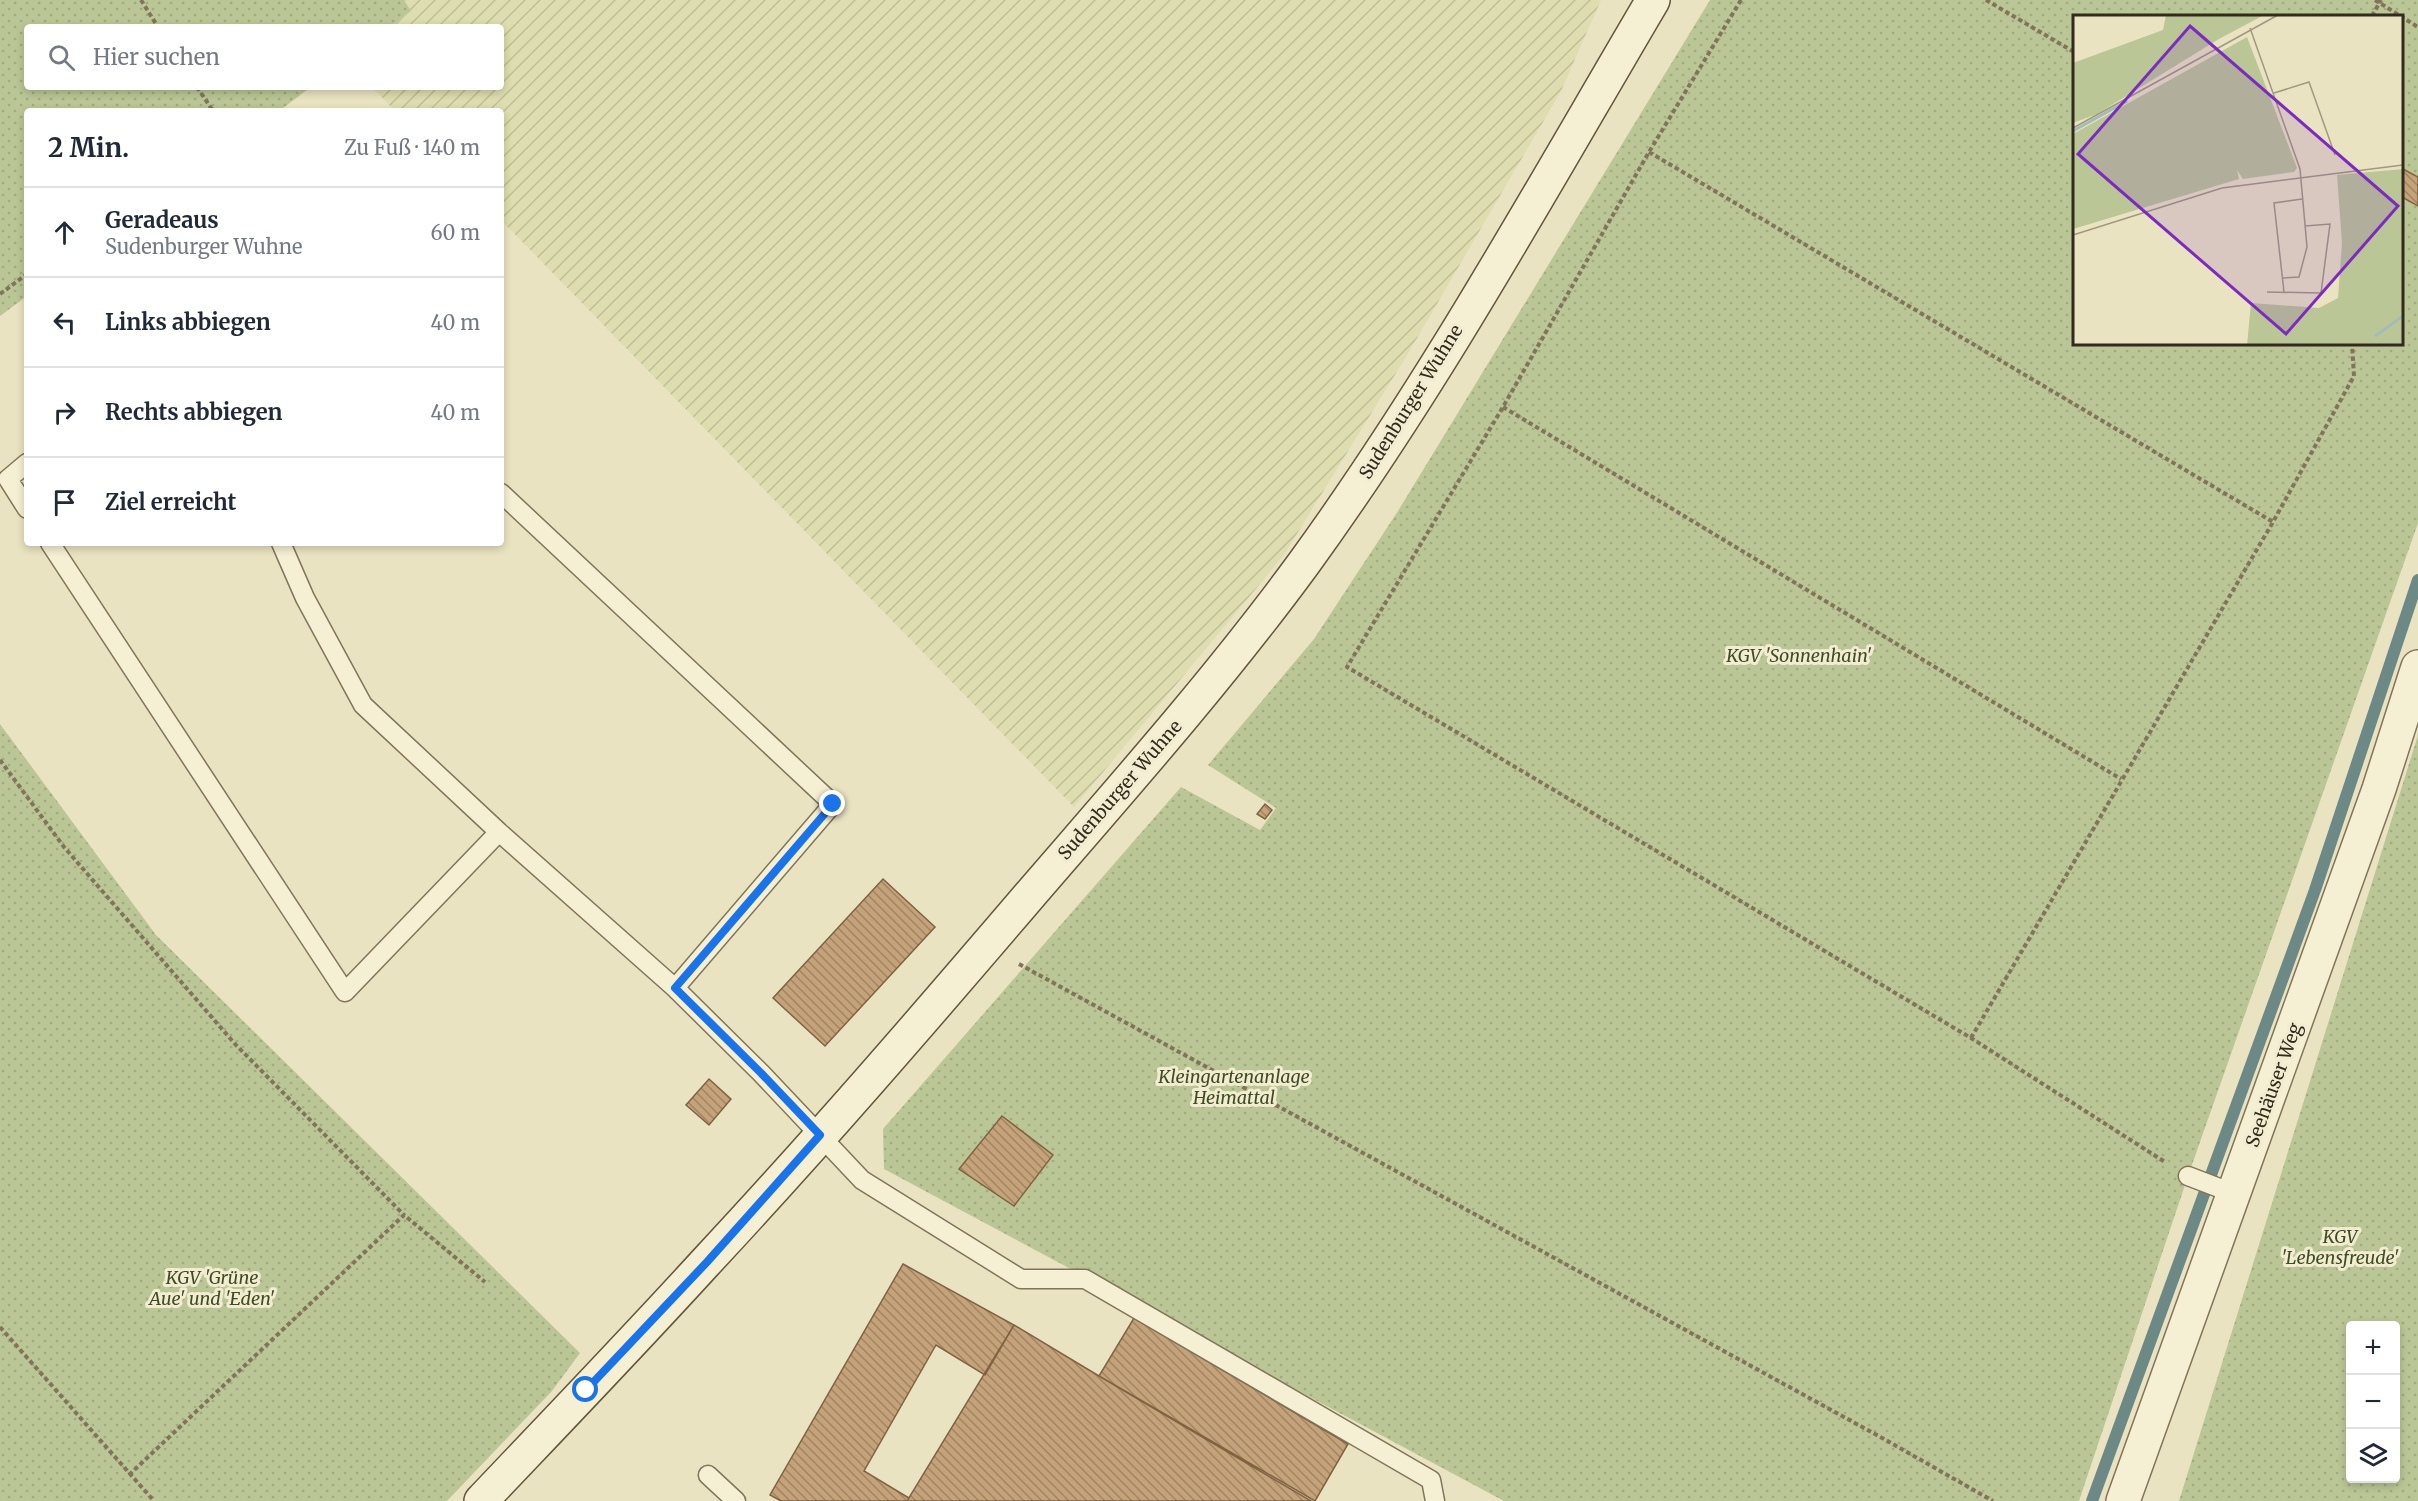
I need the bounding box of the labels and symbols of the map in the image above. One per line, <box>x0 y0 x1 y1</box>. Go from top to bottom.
inset map <box>2073 15 2403 345</box>
street label: Sudenburger Wuhne <box>1354 320 1467 483</box>
park label: KGV 'Sonnenhain' <box>1725 644 1872 667</box>
street label: Sudenburger Wuhne <box>1053 715 1187 864</box>
route end <box>819 790 845 816</box>
street label: Seehäuser Weg <box>2240 1019 2307 1150</box>
park label: Kleingartenanlage Heimattal <box>1157 1065 1310 1109</box>
park label: KGV 'Lebensfreude' <box>2281 1225 2399 1269</box>
park label: KGV 'Grüne Aue' und 'Eden' <box>147 1266 275 1310</box>
route start <box>572 1376 598 1402</box>

